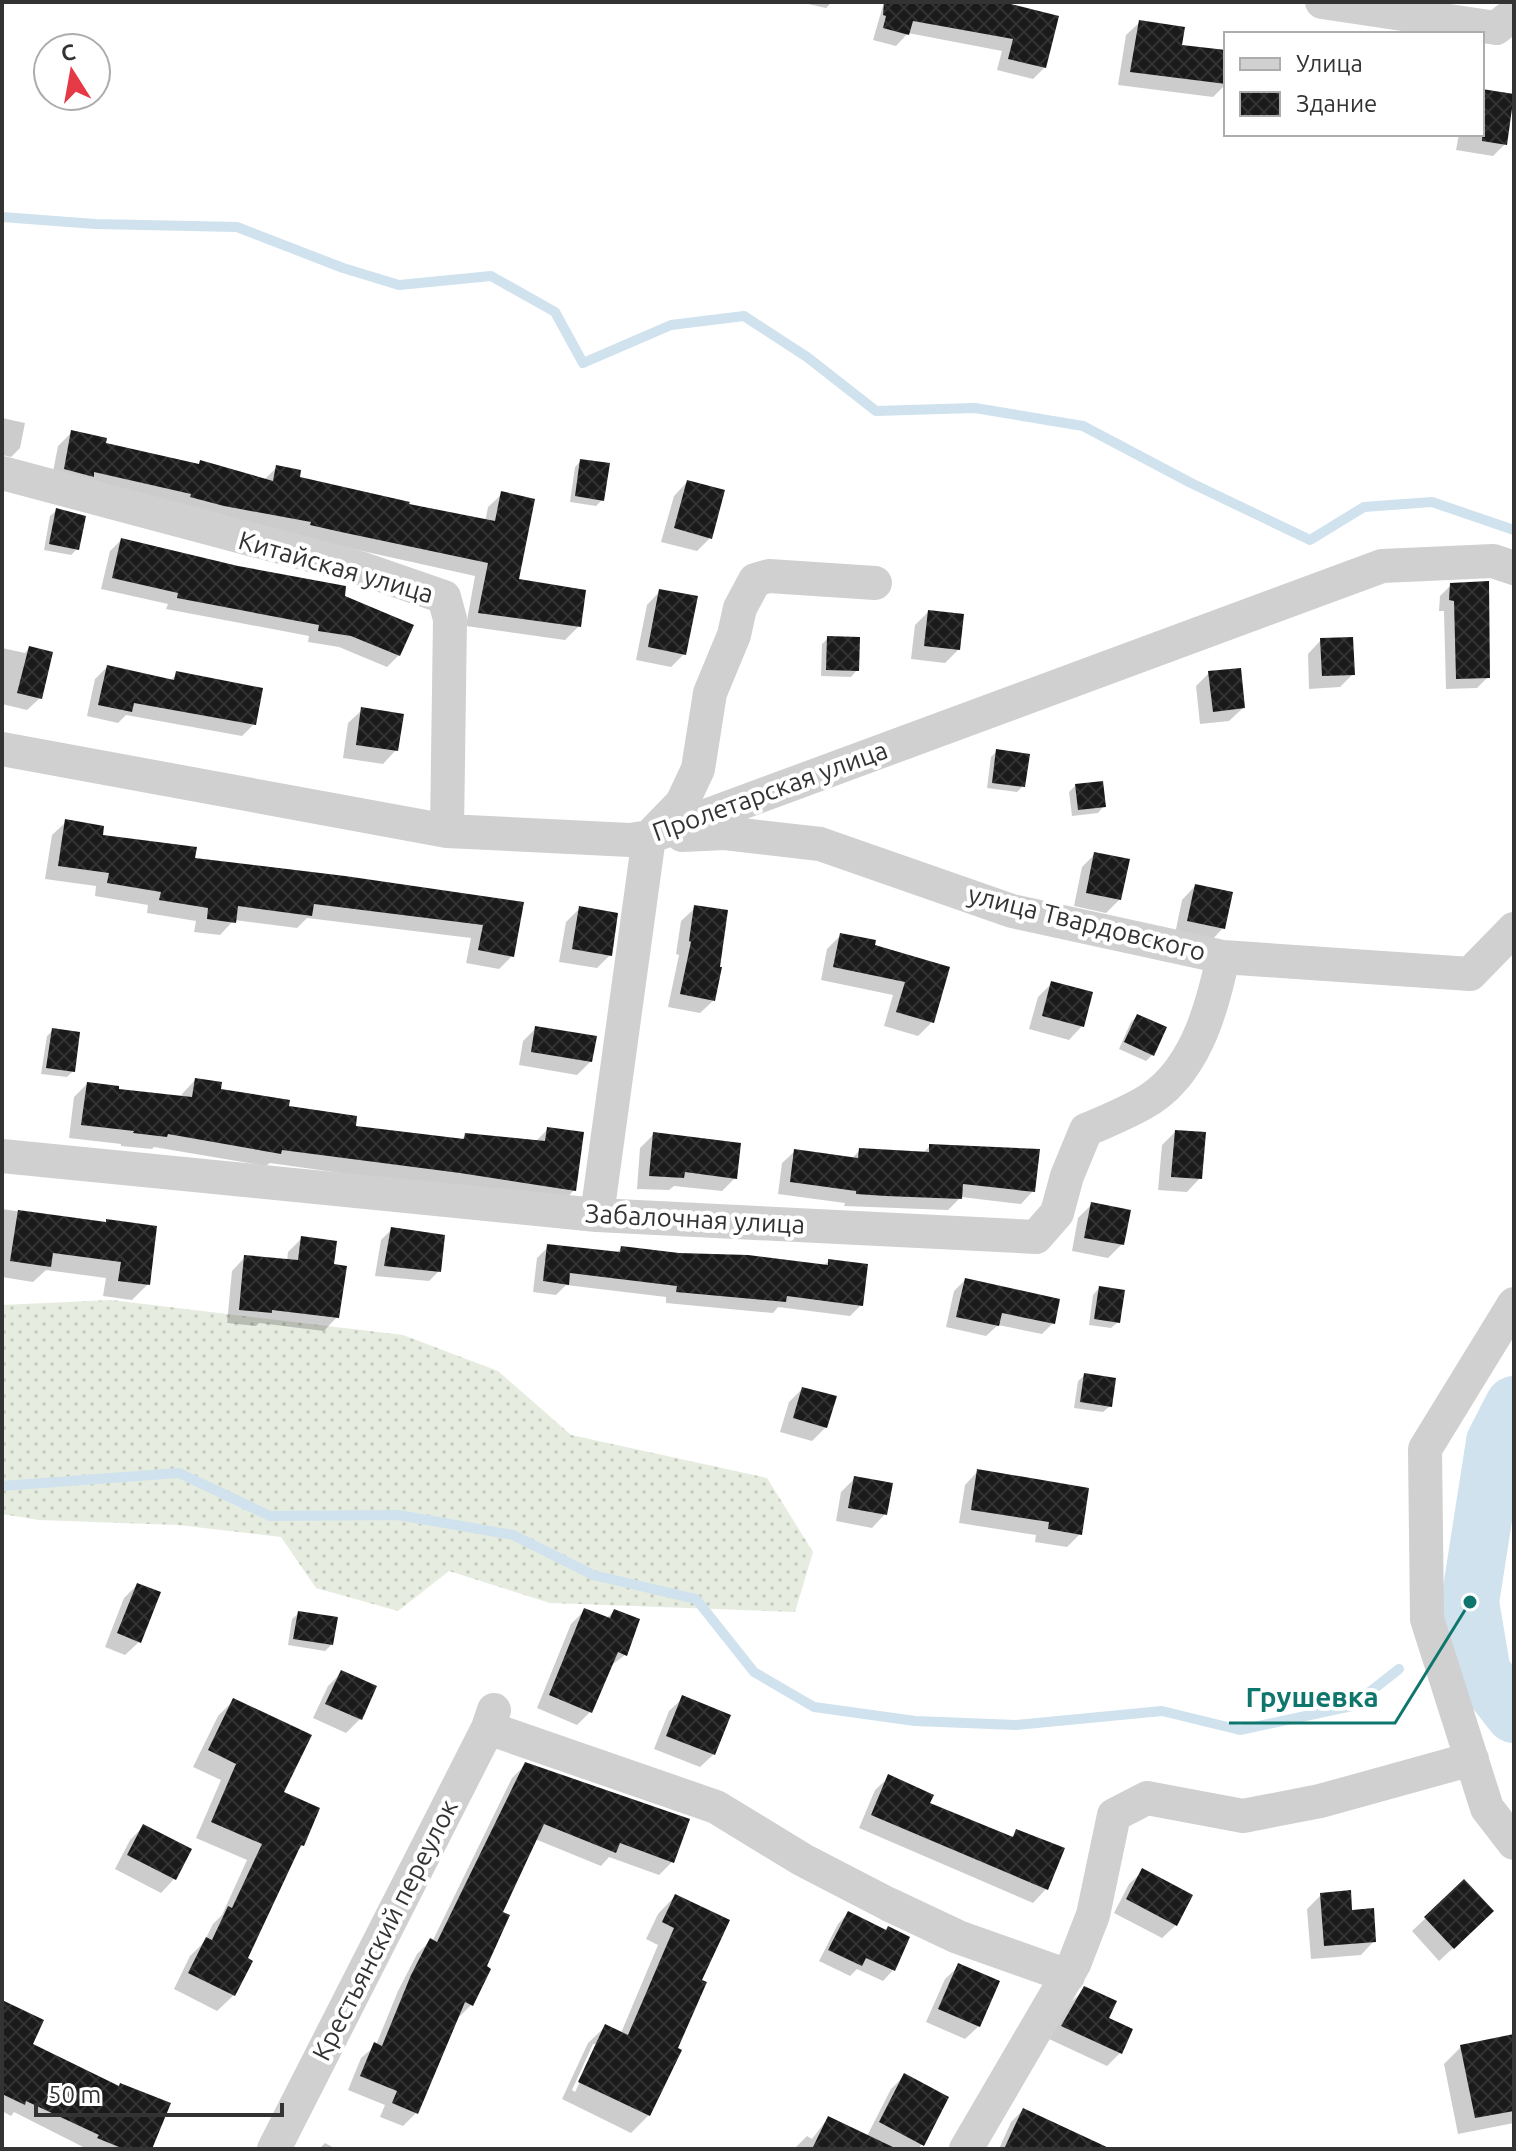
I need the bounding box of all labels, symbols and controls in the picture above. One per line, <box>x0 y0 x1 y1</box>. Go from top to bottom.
north arrow <box>32 32 112 112</box>
legend <box>1224 32 1484 136</box>
text: С <box>59 38 77 65</box>
text: Улица <box>1296 50 1363 77</box>
text: Здание <box>1296 90 1377 117</box>
street label: Китайская улица <box>235 525 437 608</box>
street label: Пролетарская улица <box>648 734 891 847</box>
street label: улица Твардовского <box>965 879 1209 966</box>
street label: Забалочная улица <box>584 1198 806 1239</box>
callout: Грушевка <box>1229 1671 1395 1723</box>
text: Грушевка <box>1245 1681 1379 1712</box>
street label: Крестьянский переулок <box>306 1794 463 2065</box>
scale bar <box>36 2067 282 2117</box>
text: 50 m <box>48 2081 101 2108</box>

